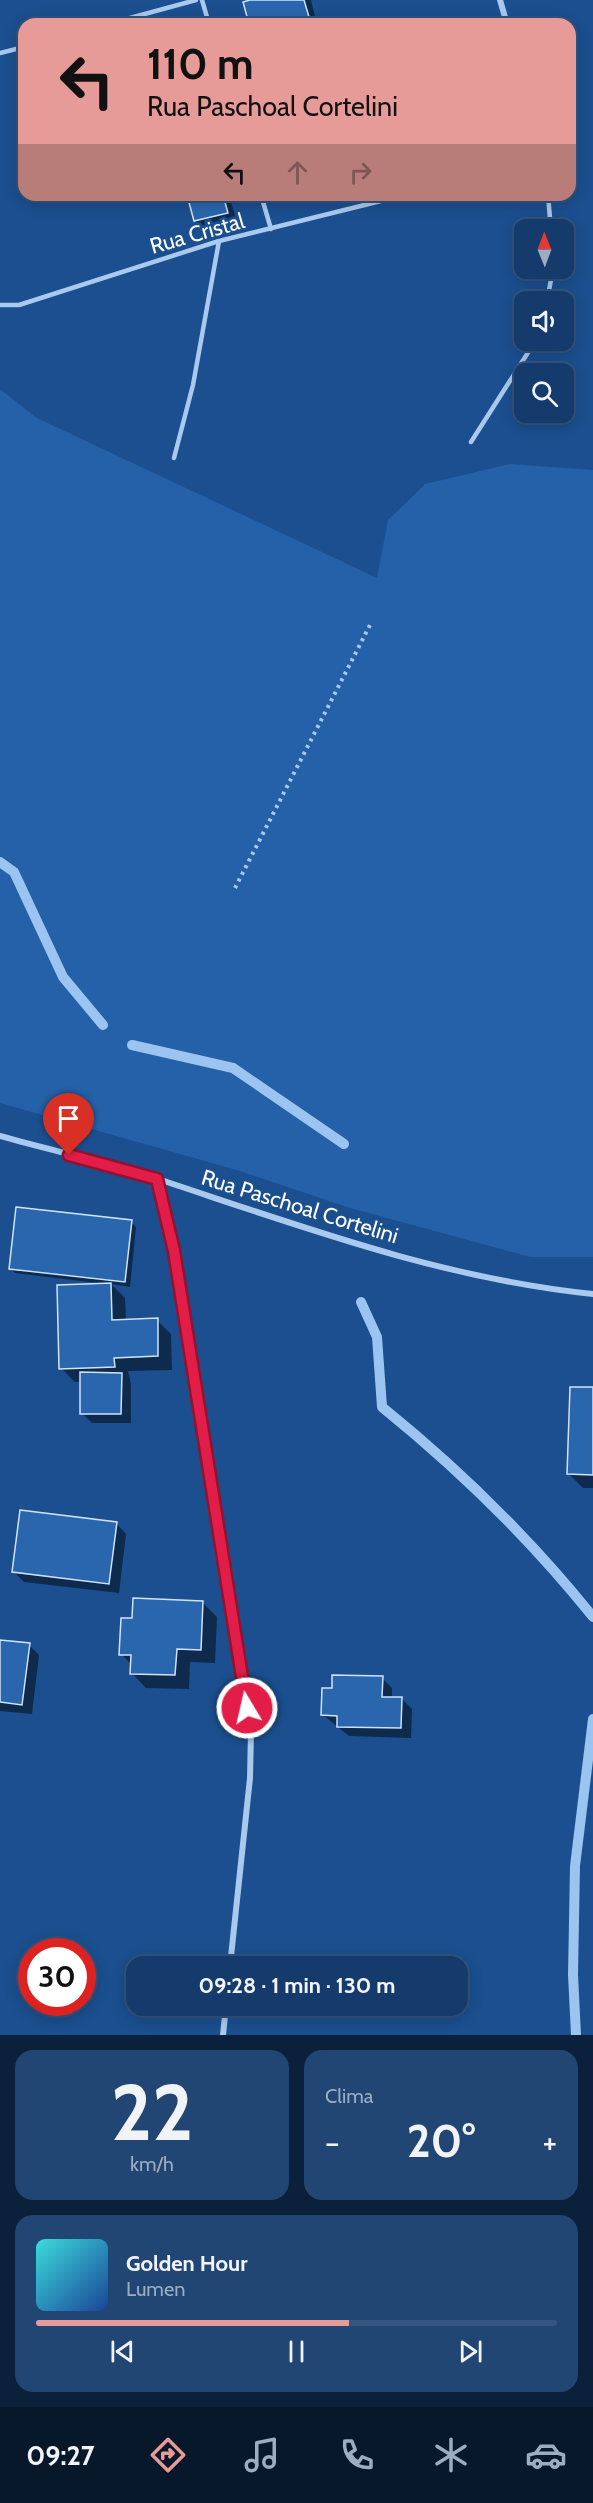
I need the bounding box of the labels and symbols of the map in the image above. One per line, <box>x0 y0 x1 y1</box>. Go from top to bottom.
street label: Rua Cristal <box>147 207 248 260</box>
north arrow <box>514 219 574 279</box>
pin <box>43 1093 94 1155</box>
street label: Rua Paschoal Cortelini <box>198 1164 402 1249</box>
position arrow <box>215 1676 279 1740</box>
speed limit sign: 30 <box>18 1938 96 2016</box>

